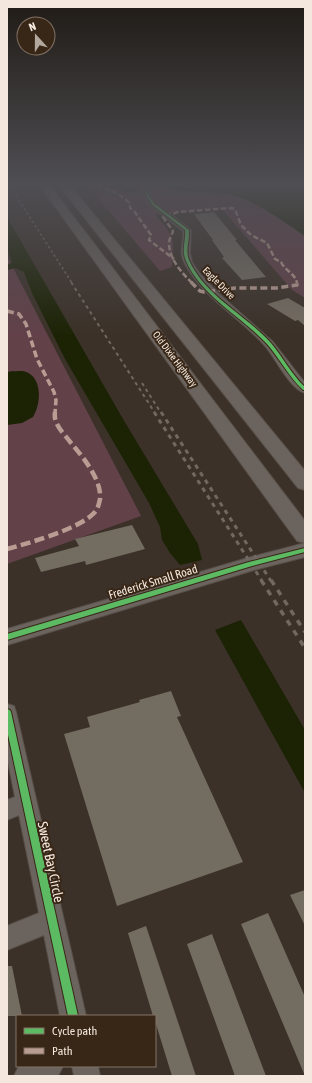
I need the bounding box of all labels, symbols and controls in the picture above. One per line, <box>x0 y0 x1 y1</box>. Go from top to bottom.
north arrow <box>16 16 56 56</box>
text: N <box>27 20 38 33</box>
street label: Eagle Drive <box>201 265 238 302</box>
street label: Old Dixie Highway <box>151 329 199 389</box>
street label: Frederick Small Road <box>107 562 199 602</box>
street label: Sweet Bay Circle <box>35 820 67 904</box>
legend <box>16 1015 156 1067</box>
text: Cycle path <box>52 1024 97 1038</box>
text: Path <box>52 1044 73 1058</box>

